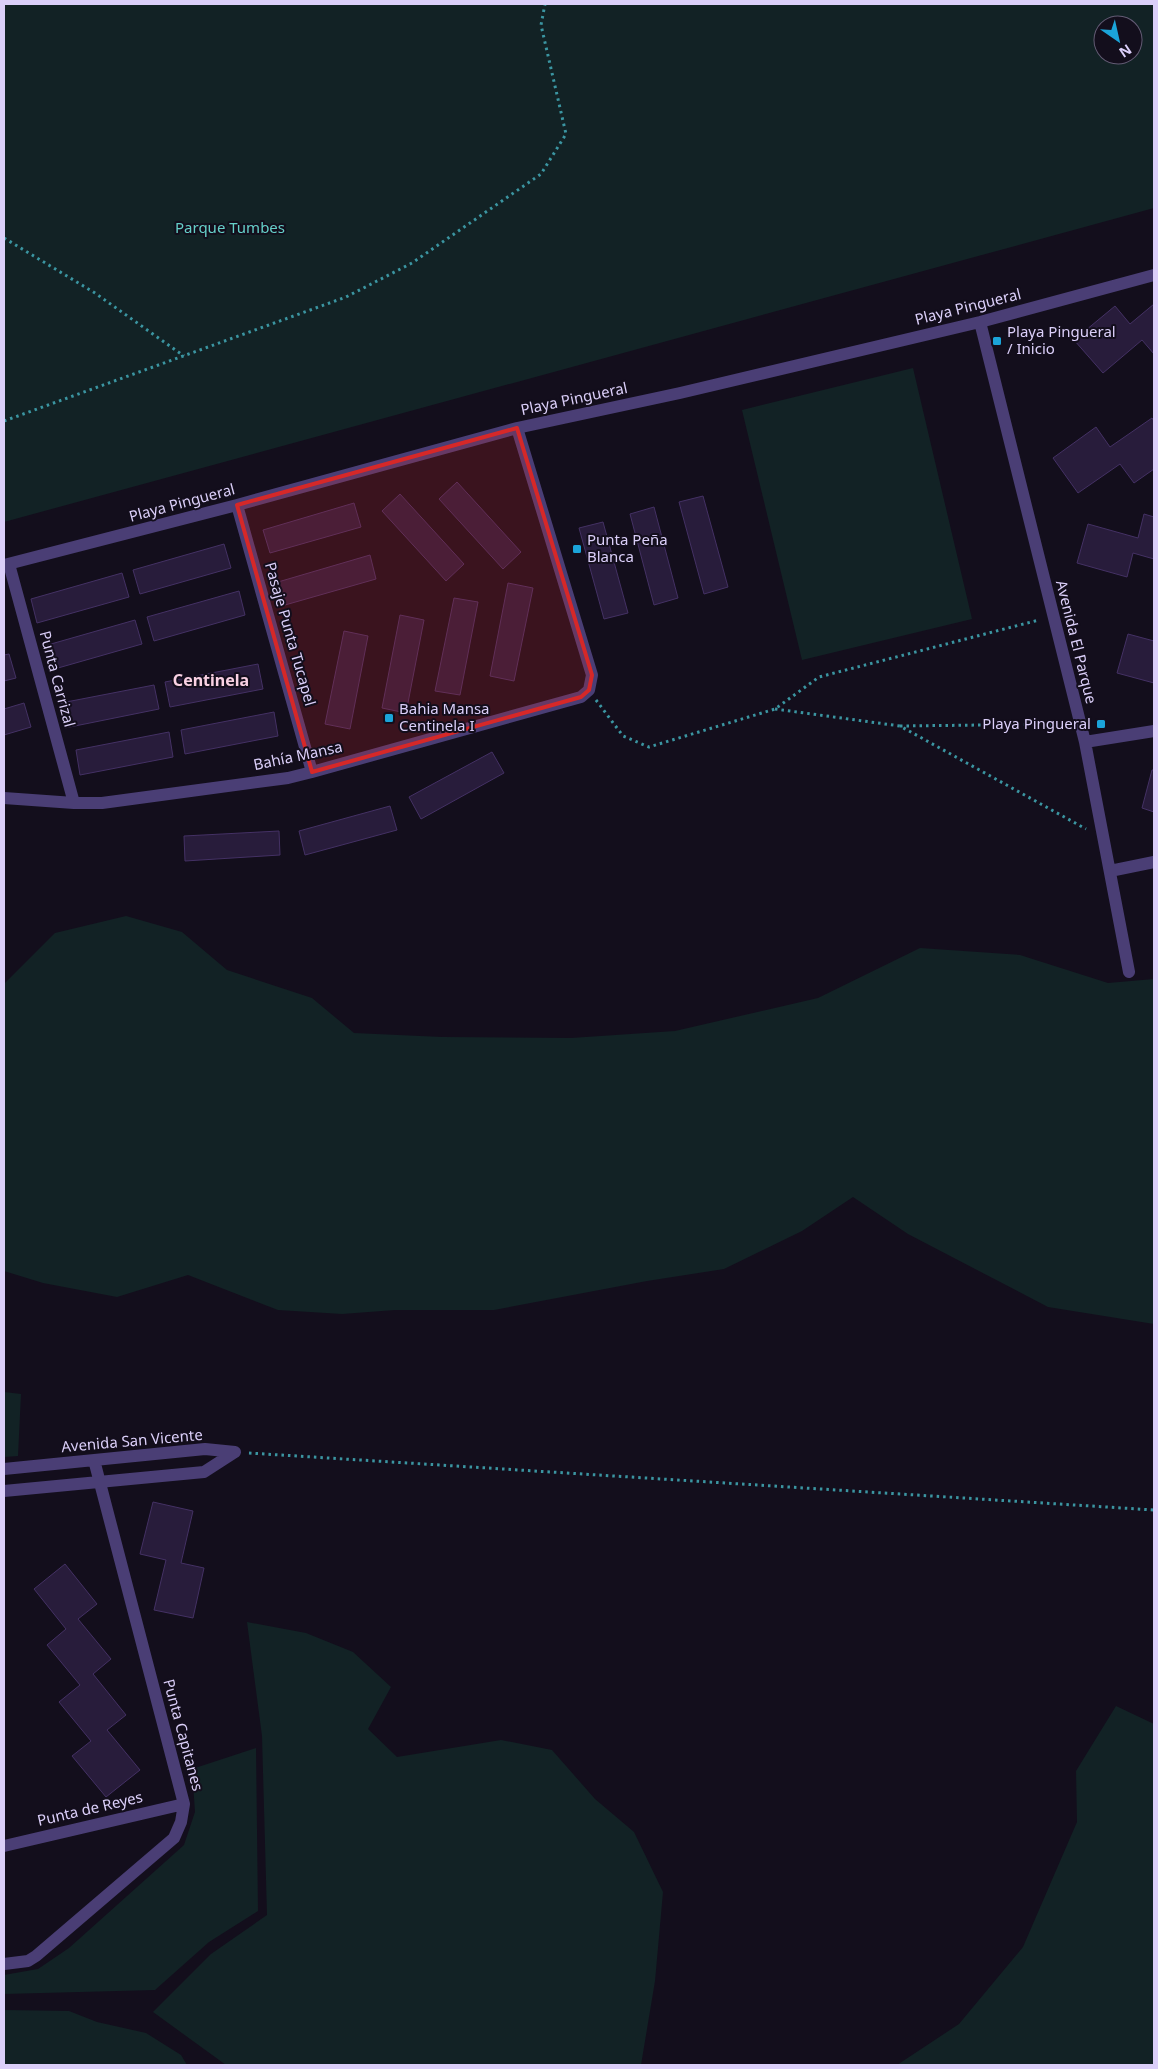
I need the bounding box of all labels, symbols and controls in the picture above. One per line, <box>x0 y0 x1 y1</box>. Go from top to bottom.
north arrow <box>1093 15 1143 65</box>
text: N <box>1116 40 1136 62</box>
park label: Parque Tumbes <box>175 217 285 237</box>
street label: Playa Pingueral <box>913 283 1023 329</box>
place label: Playa Pingueral / Inicio <box>1007 321 1116 358</box>
marker: Playa Pingueral / Inicio <box>991 335 1003 347</box>
street label: Playa Pingueral <box>519 377 629 419</box>
street label: Playa Pingueral <box>127 478 237 526</box>
place label: Punta Peña Blanca <box>587 529 668 566</box>
marker: Punta Peña Blanca <box>571 543 583 555</box>
street label: Pasaje Punta Tucapel <box>261 559 321 708</box>
street label: Avenida El Parque <box>1052 578 1102 706</box>
street label: Punta Carrizal <box>36 628 80 729</box>
district label: Centinela <box>173 669 249 691</box>
place label: Bahia Mansa Centinela I <box>399 698 490 735</box>
marker: Bahia Mansa Centinela I <box>383 712 395 724</box>
place label: Playa Pingueral <box>982 713 1091 733</box>
marker: Playa Pingueral <box>1095 718 1107 730</box>
street label: Bahía Mansa <box>251 736 344 774</box>
street label: Avenida San Vicente <box>60 1424 203 1456</box>
street label: Punta Capitanes <box>159 1677 209 1793</box>
street label: Punta de Reyes <box>35 1786 145 1830</box>

